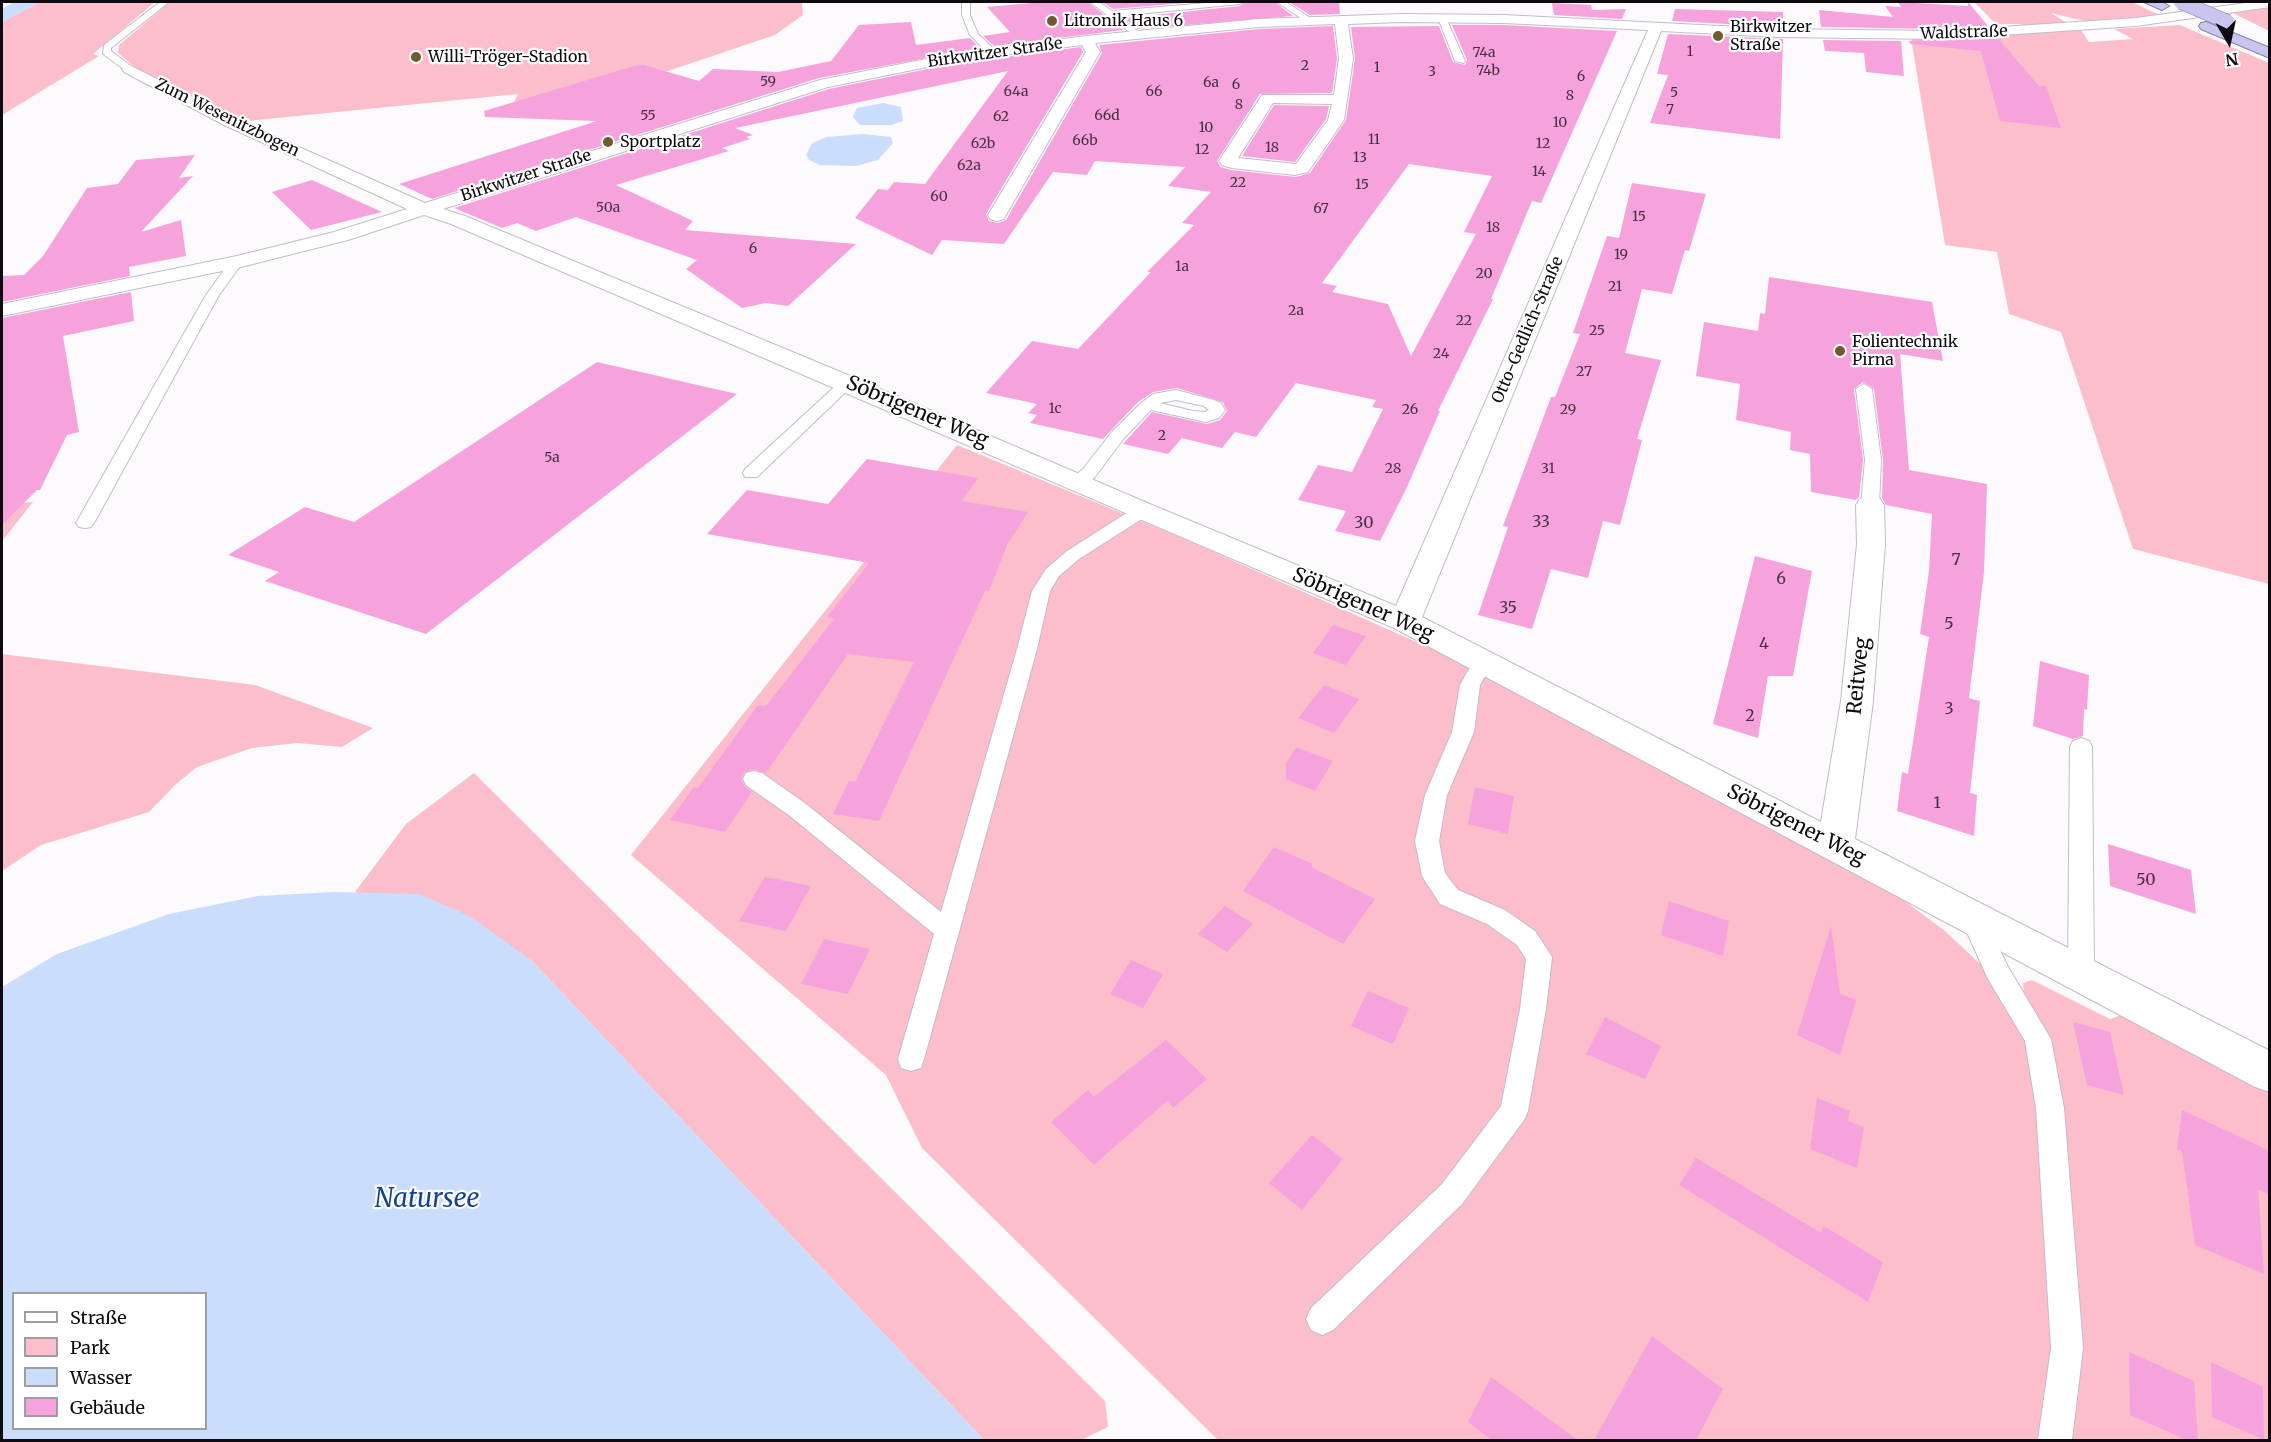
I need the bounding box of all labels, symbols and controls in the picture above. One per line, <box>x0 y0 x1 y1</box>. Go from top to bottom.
place label: Litronik Haus 6 <box>1064 11 1183 31</box>
north arrow <box>2199 12 2259 72</box>
marker: Litronik Haus 6 <box>1045 14 1059 28</box>
place label: Birkwitzer Straße <box>1730 17 1812 55</box>
street label: Waldstraße <box>1920 22 2008 44</box>
marker: Birkwitzer Straße <box>1711 29 1725 43</box>
street label: Birkwitzer Straße <box>926 34 1064 72</box>
house number: 1 <box>1687 44 1693 60</box>
house number: 74a <box>1472 45 1496 61</box>
place label: Willi-Tröger-Stadion <box>428 47 588 67</box>
text: N <box>2224 49 2240 71</box>
marker: Willi-Tröger-Stadion <box>409 50 423 64</box>
house number: 2 <box>1301 58 1309 74</box>
house number: 1 <box>1374 60 1380 76</box>
house number: 74b <box>1476 63 1500 79</box>
house number: 3 <box>1428 64 1436 80</box>
house number: 6 <box>1577 69 1585 85</box>
house number: 59 <box>760 74 776 90</box>
street label: Zum Wesenitzbogen <box>152 75 302 161</box>
house number: 6a <box>1203 75 1219 91</box>
house number: 6 <box>1232 77 1240 93</box>
house number: 64a <box>1004 84 1028 100</box>
house number: 66 <box>1146 84 1162 100</box>
house number: 5 <box>1670 85 1678 101</box>
house number: 8 <box>1566 88 1574 104</box>
house number: 8 <box>1235 97 1243 113</box>
house number: 7 <box>1666 102 1674 118</box>
house number: 55 <box>640 108 656 124</box>
house number: 66d <box>1094 108 1120 124</box>
house number: 62 <box>993 109 1009 125</box>
house number: 10 <box>1553 115 1567 131</box>
house number: 10 <box>1199 120 1213 136</box>
place label: Sportplatz <box>620 132 701 152</box>
house number: 11 <box>1368 132 1380 148</box>
house number: 66b <box>1072 133 1098 149</box>
marker: Sportplatz <box>601 135 615 149</box>
house number: 62b <box>971 136 995 152</box>
house number: 12 <box>1536 136 1550 152</box>
house number: 18 <box>1265 140 1279 156</box>
house number: 12 <box>1195 142 1209 158</box>
street label: Birkwitzer Straße <box>458 146 594 206</box>
house number: 13 <box>1353 150 1367 166</box>
house number: 62a <box>957 158 981 174</box>
house number: 14 <box>1532 164 1546 180</box>
house number: 22 <box>1230 175 1246 191</box>
house number: 15 <box>1355 177 1369 193</box>
house number: 60 <box>930 189 948 205</box>
house number: 50a <box>596 200 620 216</box>
house number: 67 <box>1313 201 1329 217</box>
house number: 15 <box>1632 209 1646 225</box>
house number: 18 <box>1486 220 1500 236</box>
house number: 6 <box>749 241 757 257</box>
house number: 19 <box>1614 247 1628 263</box>
street label: Otto-Gedlich-Straße <box>1488 254 1568 406</box>
house number: 1a <box>1175 259 1189 275</box>
house number: 20 <box>1475 266 1493 282</box>
house number: 21 <box>1608 279 1622 295</box>
house number: 2a <box>1288 303 1304 319</box>
house number: 22 <box>1456 313 1472 329</box>
house number: 25 <box>1589 323 1605 339</box>
place label: Folientechnik Pirna <box>1852 332 1958 370</box>
marker: Folientechnik Pirna <box>1833 344 1847 358</box>
house number: 24 <box>1433 346 1449 362</box>
house number: 27 <box>1576 364 1592 380</box>
street label: Söbrigener Weg <box>842 371 992 453</box>
house number: 1c <box>1048 401 1062 417</box>
house number: 26 <box>1402 402 1418 418</box>
house number: 29 <box>1560 402 1576 418</box>
house number: 2 <box>1158 428 1166 444</box>
house number: 5a <box>544 450 560 466</box>
house number: 28 <box>1385 461 1401 477</box>
house number: 31 <box>1541 461 1555 477</box>
house number: 33 <box>1532 512 1550 532</box>
house number: 30 <box>1354 513 1374 533</box>
house number: 7 <box>1951 550 1961 570</box>
street label: Söbrigener Weg <box>1289 563 1437 647</box>
house number: 6 <box>1776 569 1786 589</box>
house number: 35 <box>1499 598 1517 618</box>
house number: 5 <box>1944 614 1954 634</box>
house number: 4 <box>1759 634 1769 654</box>
street label: Reitweg <box>1843 636 1875 716</box>
house number: 3 <box>1944 699 1954 719</box>
house number: 2 <box>1745 706 1755 726</box>
street label: Söbrigener Weg <box>1723 780 1869 870</box>
house number: 1 <box>1933 793 1941 813</box>
house number: 50 <box>2136 870 2156 890</box>
water label: Natursee <box>374 1184 480 1216</box>
legend <box>12 1292 207 1430</box>
text: Straße <box>70 1306 127 1329</box>
text: Park <box>70 1336 110 1359</box>
text: Wasser <box>70 1366 132 1389</box>
text: Gebäude <box>70 1396 145 1419</box>

